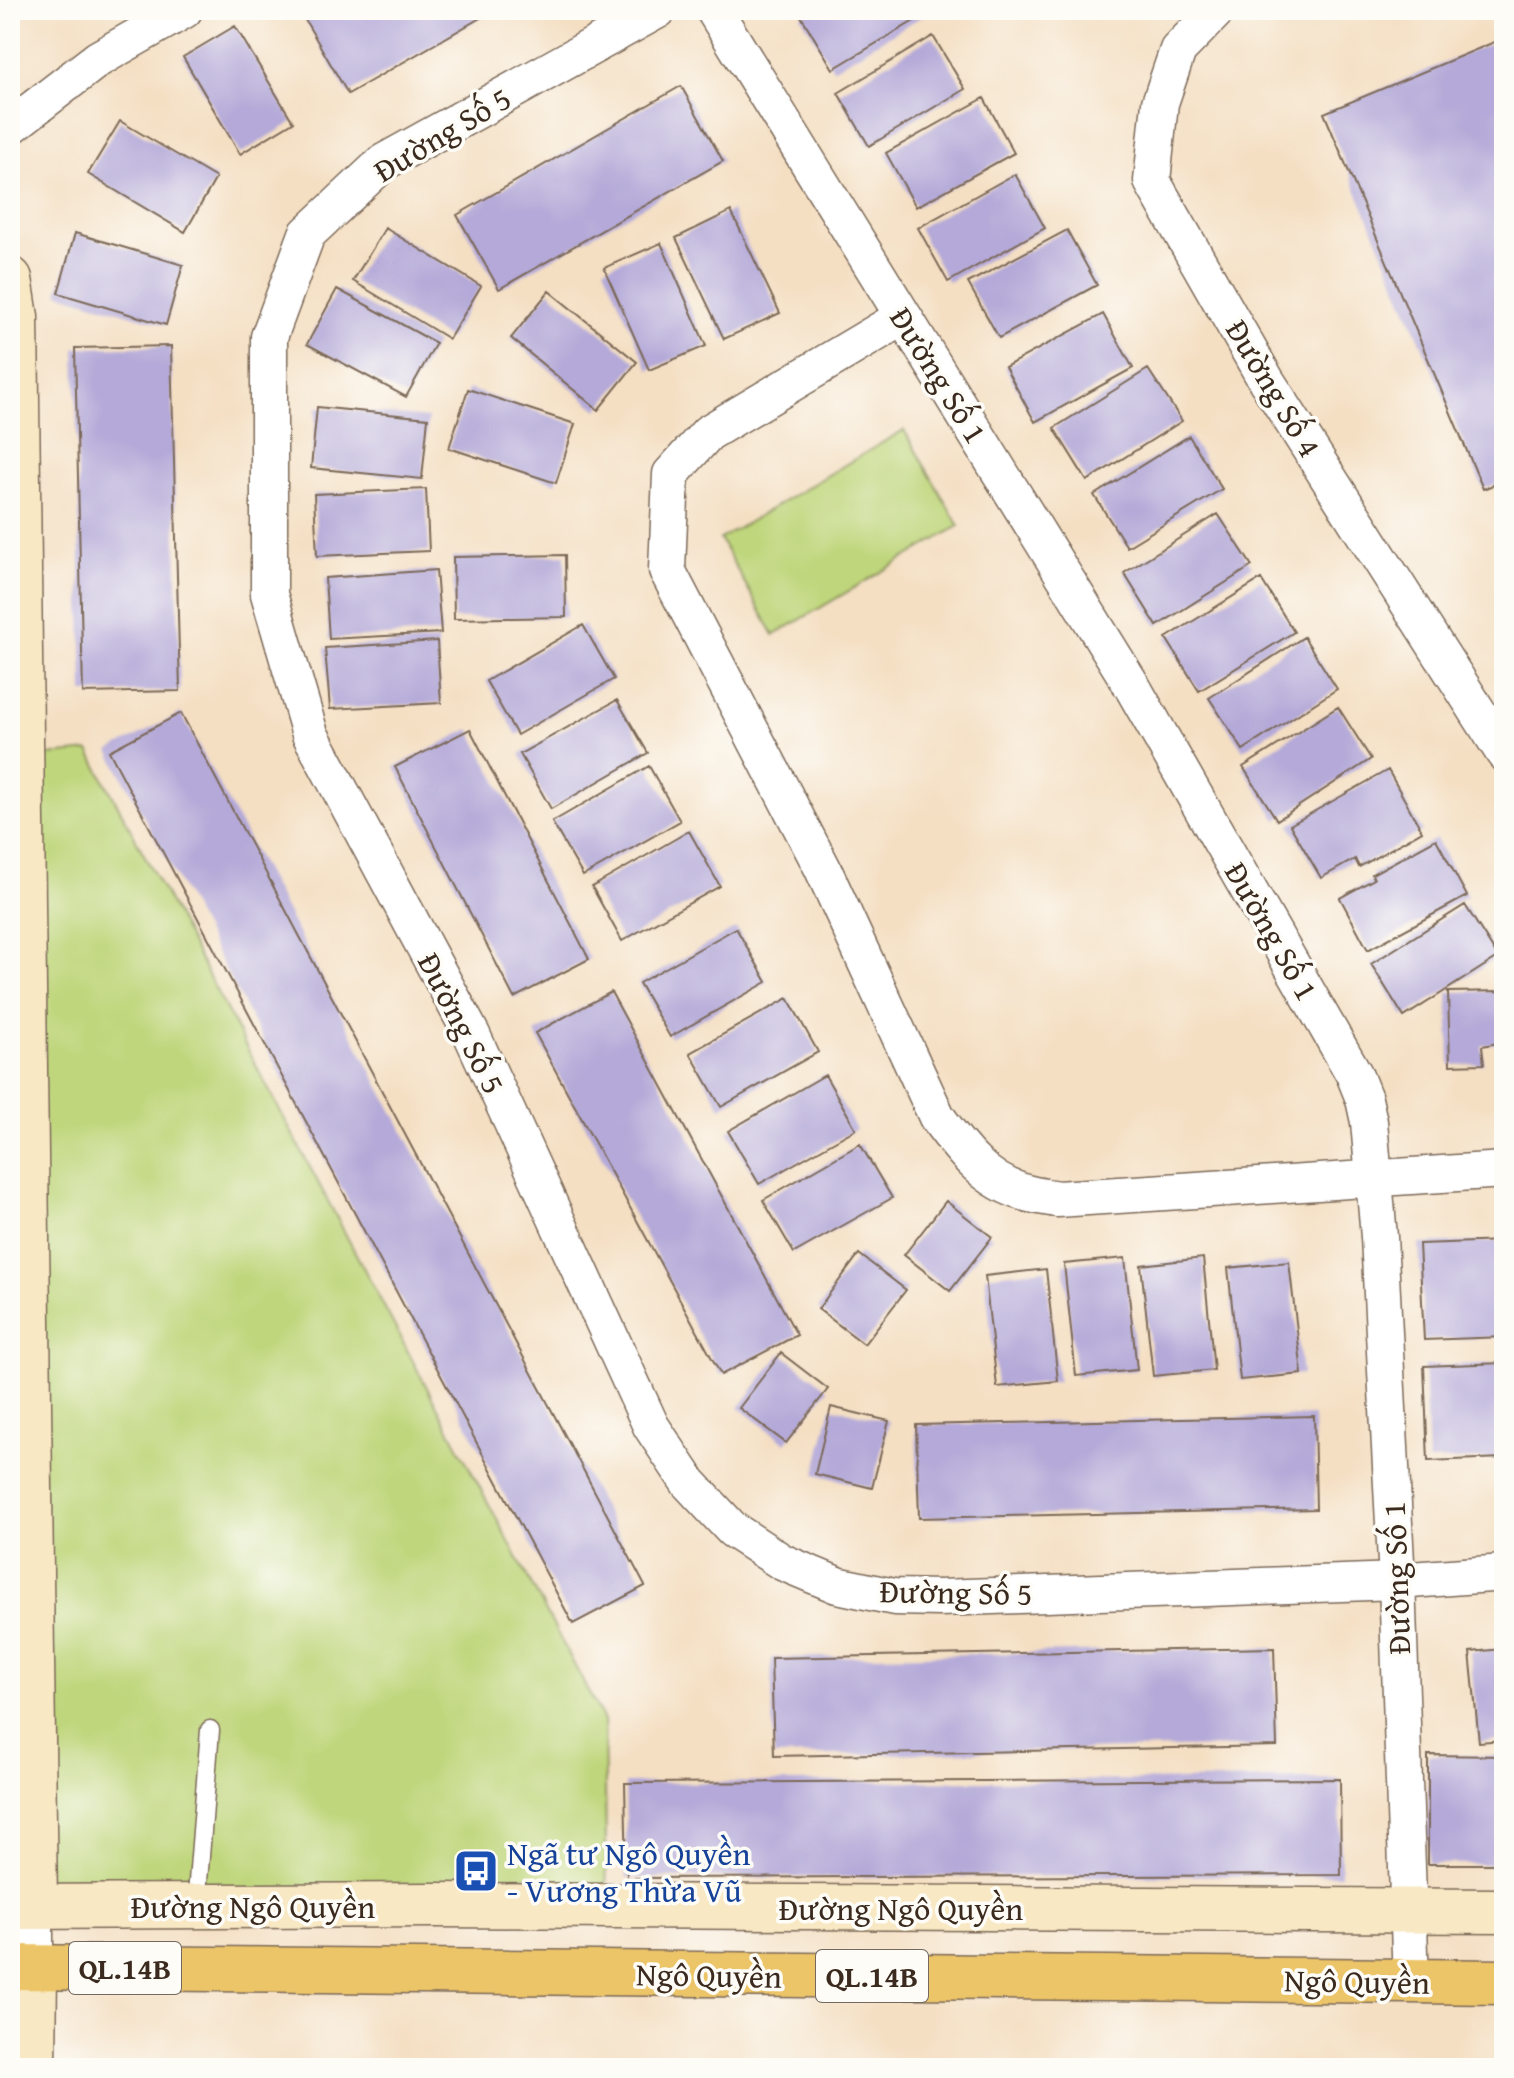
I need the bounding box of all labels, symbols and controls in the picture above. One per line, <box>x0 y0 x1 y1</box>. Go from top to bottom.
street label: Đường Số 5 <box>364 75 520 193</box>
street label: Đường Số 1 <box>879 298 999 452</box>
street label: Đường Số 4 <box>1215 310 1333 466</box>
street label: Đường Số 1 <box>1213 853 1331 1009</box>
street label: Đường Số 5 <box>406 944 518 1102</box>
street label: Đường Số 1 <box>1370 1501 1422 1655</box>
street label: Đường Số 5 <box>879 1567 1033 1617</box>
place label: Ngã tư Ngô Quyền - Vương Thừa Vũ <box>507 1830 751 1914</box>
bus stop icon: Ngã tư Ngô Quyền - Vương Thừa Vũ <box>452 1847 500 1895</box>
street label: Đường Ngô Quyền <box>131 1883 375 1930</box>
street label: Đường Ngô Quyền <box>779 1885 1023 1932</box>
road number: QL.14B <box>69 1942 181 1994</box>
street label: Ngô Quyền <box>636 1950 782 2000</box>
road number: QL.14B <box>816 1950 928 2002</box>
street label: Ngô Quyền <box>1284 1956 1430 2006</box>

